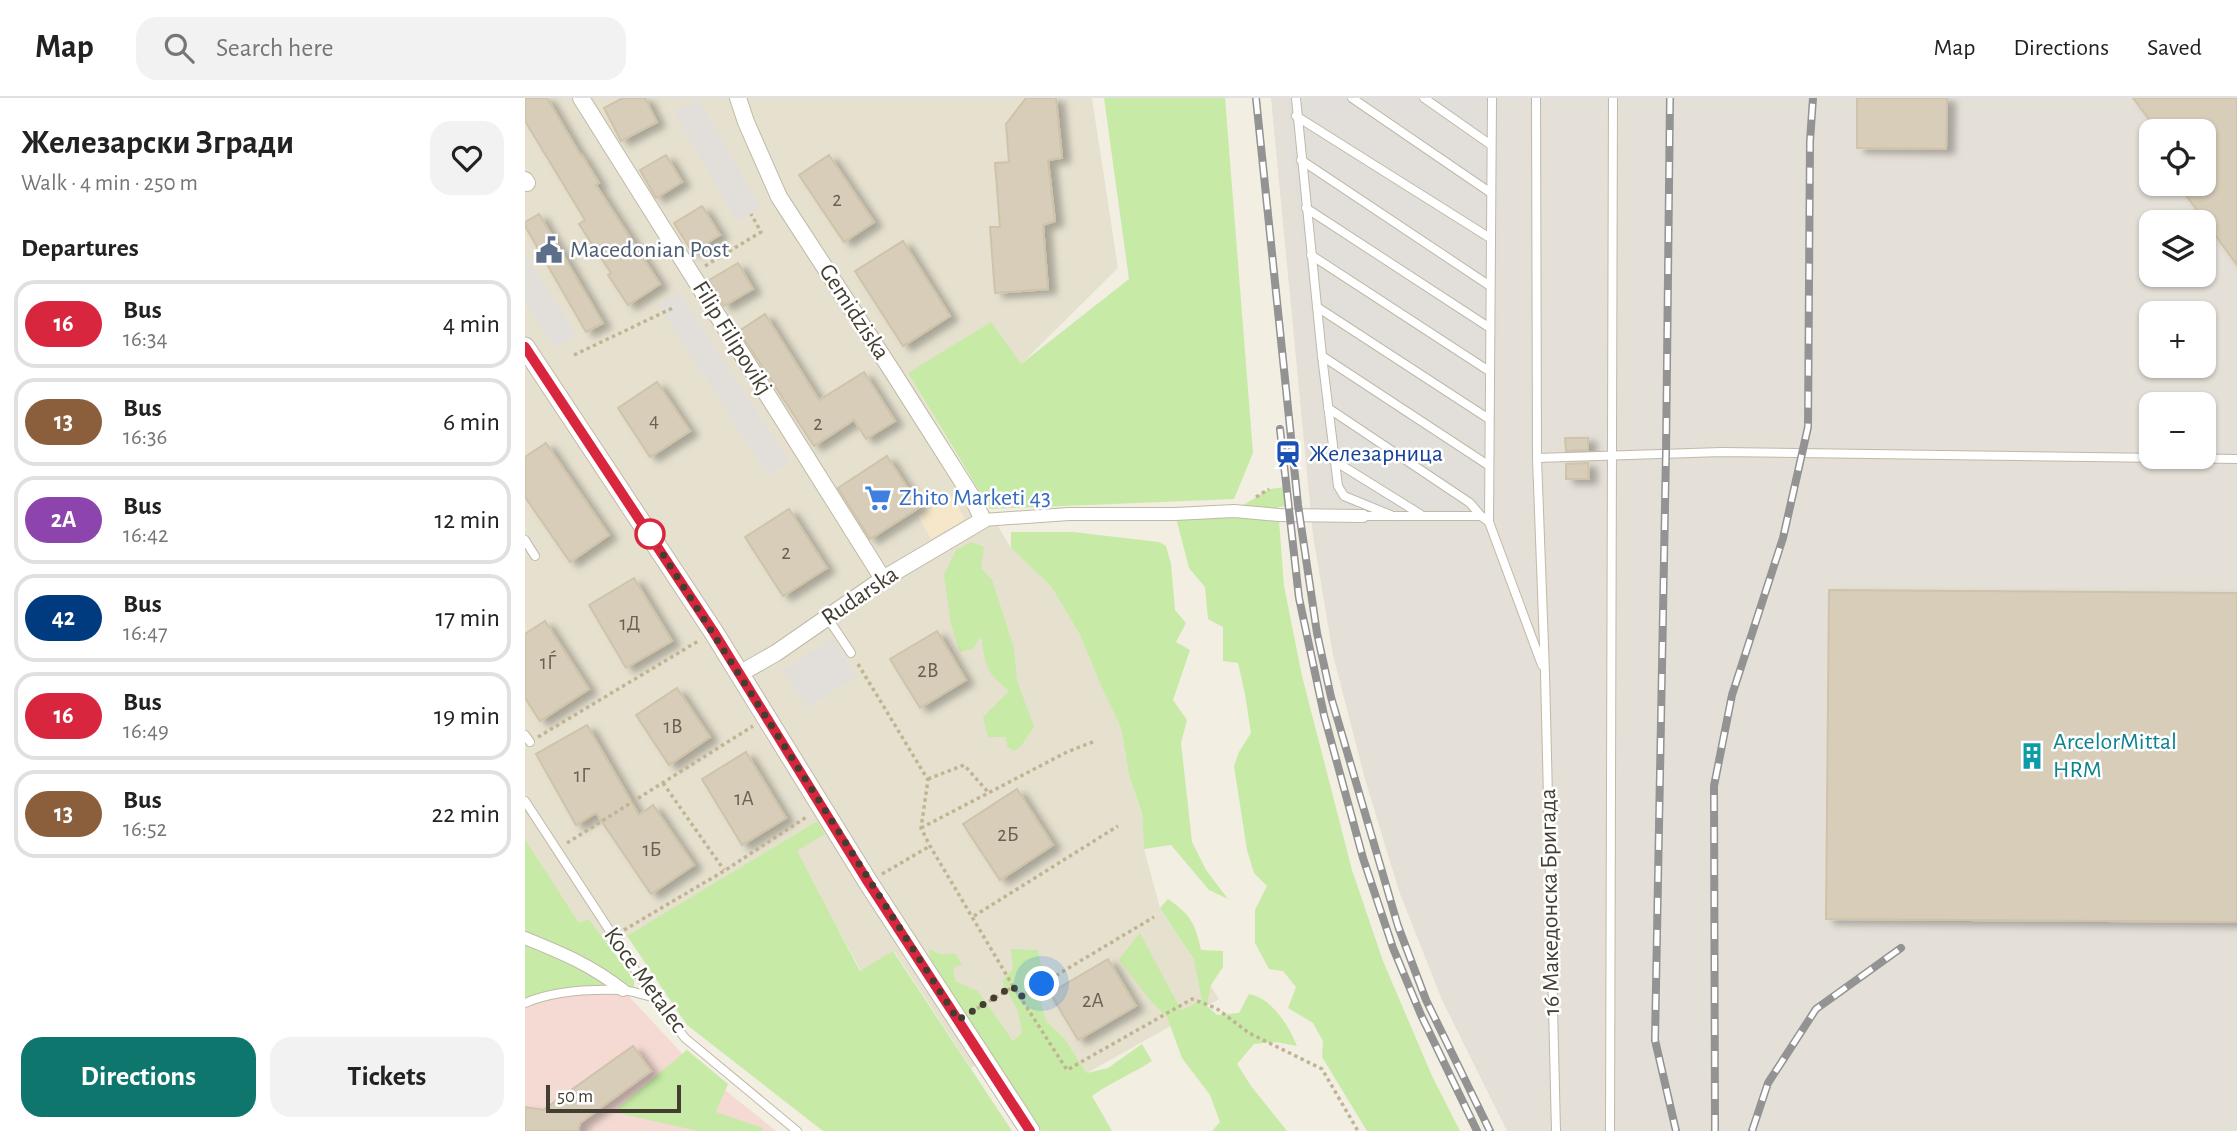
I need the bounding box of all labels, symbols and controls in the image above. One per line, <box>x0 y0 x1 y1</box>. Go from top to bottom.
search box <box>136 17 626 80</box>
icon: search <box>160 29 198 67</box>
text: Map <box>35 31 94 64</box>
text: Search here <box>216 35 334 61</box>
text: Map <box>1933 36 1975 60</box>
text: Directions <box>2013 36 2109 60</box>
text: Saved <box>2147 36 2202 60</box>
map controls <box>2139 119 2216 469</box>
button: locate <box>2139 119 2216 196</box>
button: heart <box>430 121 504 195</box>
text: Железарски Згради <box>21 127 294 160</box>
text: Walk · 4 min · 250 m <box>21 172 198 195</box>
house number: 2 <box>832 189 842 210</box>
button: layers <box>2139 210 2216 287</box>
text: Departures <box>21 235 139 261</box>
public building icon: Macedonian Post <box>534 235 564 265</box>
place label: Macedonian Post <box>570 238 730 262</box>
street label: Gemidziska <box>814 260 894 364</box>
street label: Filip Filipovikj <box>688 277 776 399</box>
text: Bus <box>123 297 162 323</box>
button: + <box>2139 301 2216 378</box>
text: 4 min <box>443 311 500 337</box>
text: 16 <box>53 312 74 336</box>
text: 16:34 <box>123 328 168 351</box>
button: − <box>2139 392 2216 469</box>
text: Bus <box>123 395 162 421</box>
text: 6 min <box>443 409 500 435</box>
text: 13 <box>54 410 73 434</box>
house number: 4 <box>649 410 659 431</box>
house number: 2 <box>813 413 823 434</box>
text: 16:36 <box>123 426 167 449</box>
station icon: Железарница <box>1273 439 1303 469</box>
place label: Железарница <box>1309 442 1443 466</box>
supermarket icon: Zhito Marketi 43 <box>863 483 893 513</box>
place label: Zhito Marketi 43 <box>899 486 1051 510</box>
text: Bus <box>123 493 162 519</box>
text: 12 min <box>434 507 500 533</box>
text: 2A <box>51 508 76 532</box>
unlabelled marker <box>635 519 665 549</box>
text: 16:42 <box>123 524 169 547</box>
house number: 2 <box>781 542 791 563</box>
street label: Rudarska <box>817 562 903 630</box>
text: Bus <box>123 591 162 617</box>
text: 17 min <box>435 605 500 631</box>
text: 42 <box>52 606 75 630</box>
house number: 1Д <box>620 613 640 634</box>
text: 16:47 <box>123 622 168 645</box>
house number: 1Ѓ <box>540 650 557 673</box>
house number: 2В <box>917 660 939 681</box>
text: Bus <box>123 689 162 715</box>
text: 19 min <box>434 703 500 729</box>
text: 16 <box>53 704 74 728</box>
house number: 1В <box>663 716 683 737</box>
text: 16:49 <box>123 720 169 743</box>
place label: ArcelorMittal HRM <box>2053 730 2177 782</box>
building icon: ArcelorMittal HRM <box>2017 741 2047 771</box>
house number: 1Г <box>574 765 591 786</box>
text: Bus <box>123 787 162 813</box>
house number: 1А <box>734 788 754 809</box>
street label: 16 Македонска Бригада <box>1536 788 1564 1016</box>
text: 22 min <box>432 801 500 827</box>
text: 13 <box>54 802 73 826</box>
text: 16:52 <box>123 818 167 841</box>
house number: 2Б <box>997 824 1019 845</box>
house number: 1Б <box>642 839 662 860</box>
street label: Koce Metalec <box>599 923 691 1037</box>
your location <box>1024 966 1059 1001</box>
house number: 2А <box>1082 990 1104 1011</box>
button: Directions <box>21 1037 256 1117</box>
button: Tickets <box>270 1037 504 1117</box>
scale bar <box>546 1082 681 1114</box>
text: 50 m <box>557 1087 593 1106</box>

